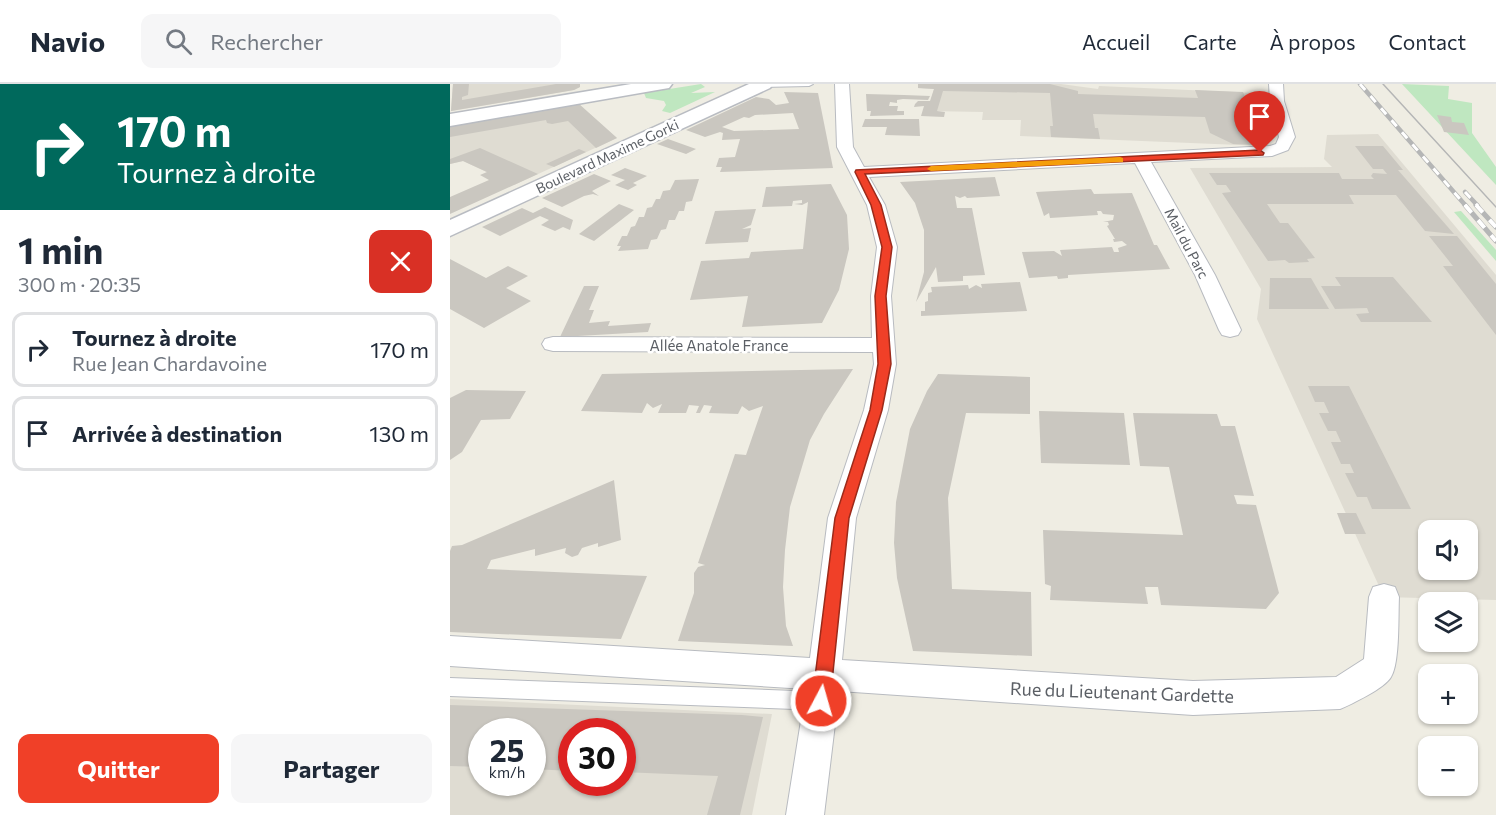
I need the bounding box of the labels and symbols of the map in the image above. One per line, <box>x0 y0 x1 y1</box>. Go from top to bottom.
pin <box>1234 91 1285 153</box>
street label: Boulevard Maxime Gorki <box>533 115 681 197</box>
street label: Mail du Parc <box>1161 205 1213 281</box>
street label: Allée Anatole France <box>649 336 789 354</box>
position arrow <box>789 669 853 733</box>
street label: Rue du Lieutenant Gardette <box>1010 677 1234 707</box>
speed limit sign: 30 <box>558 718 636 796</box>

